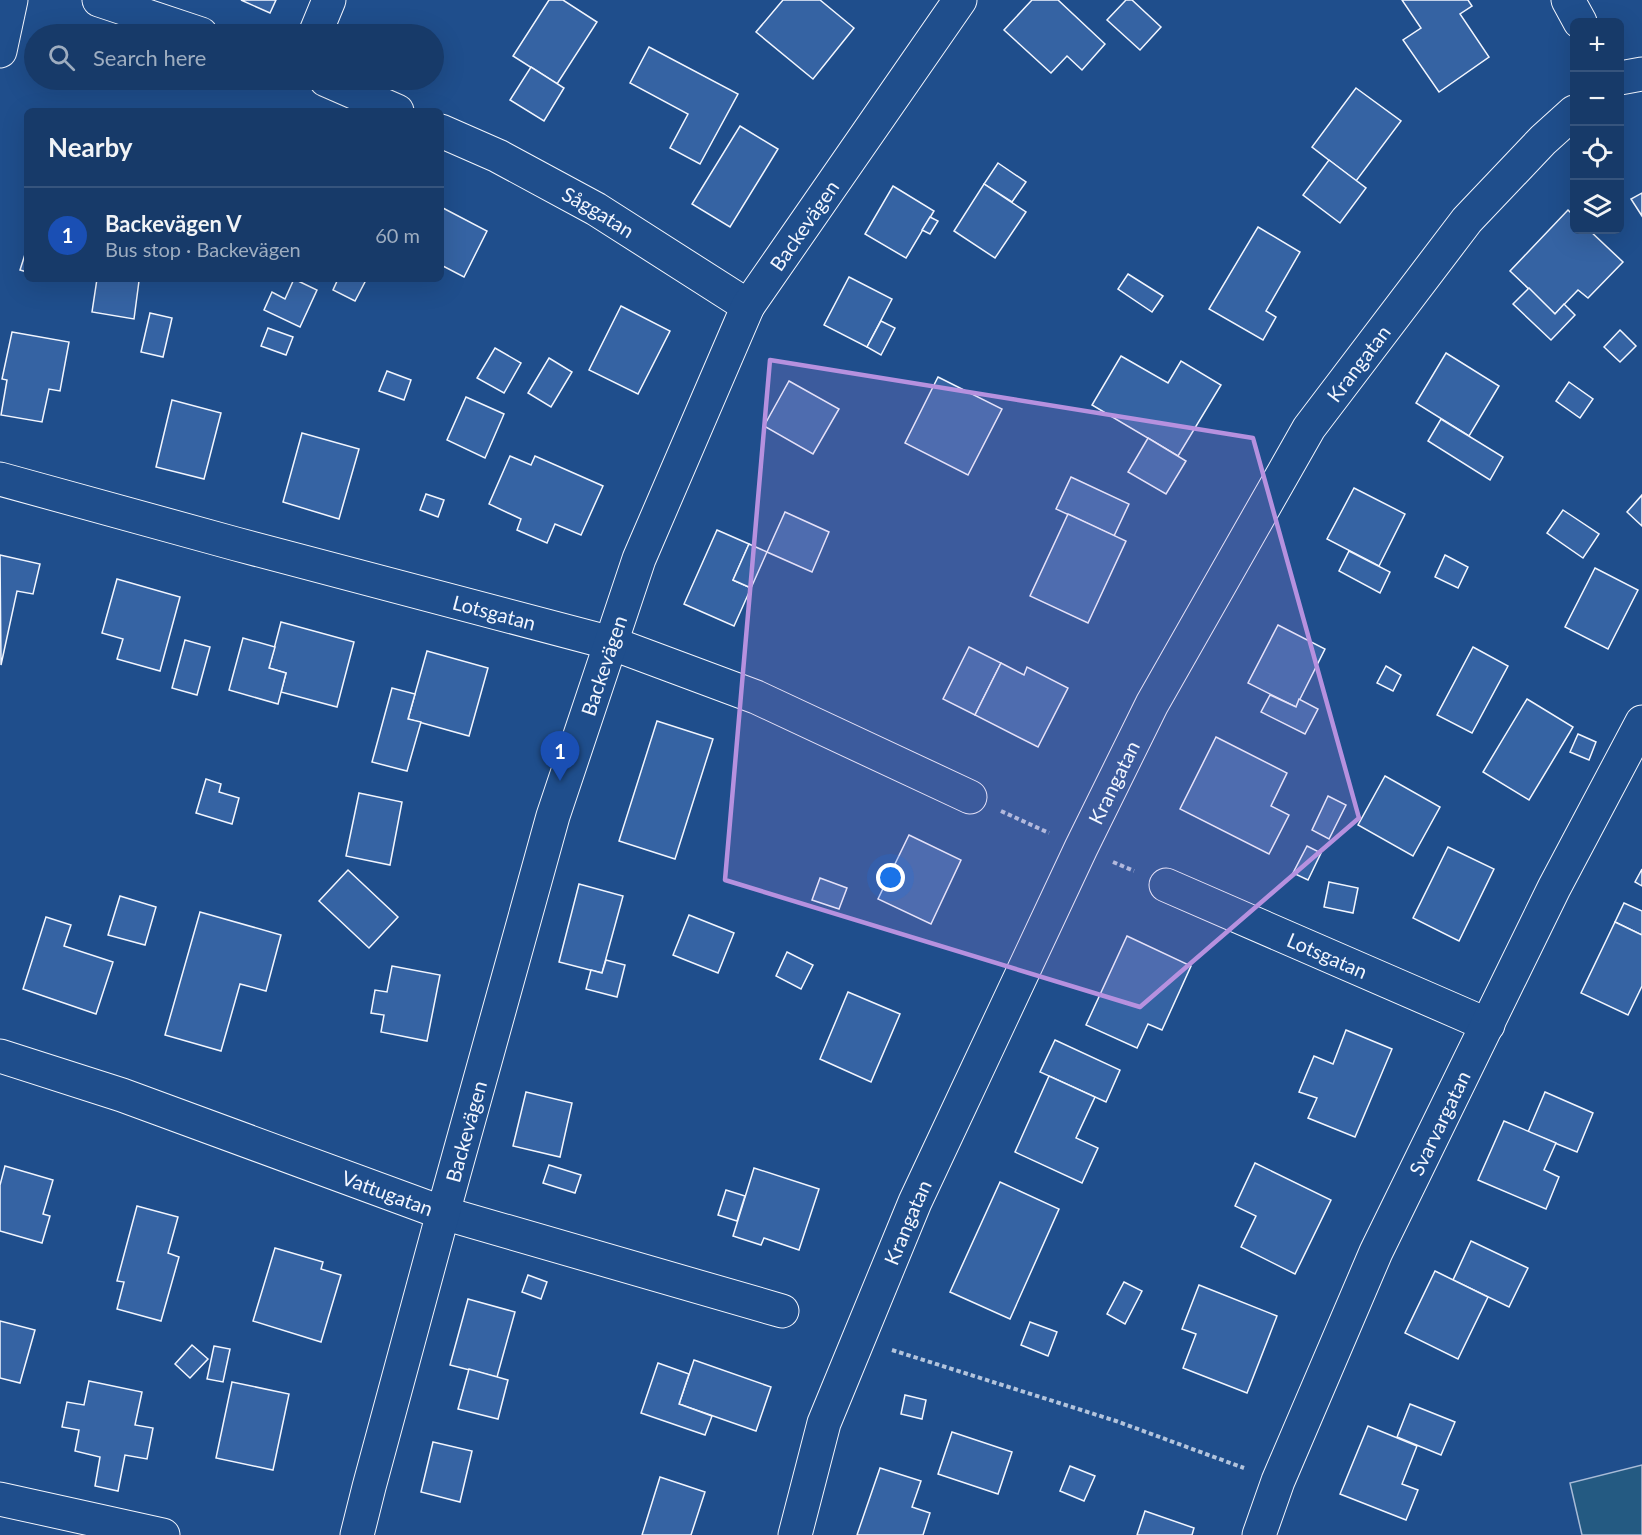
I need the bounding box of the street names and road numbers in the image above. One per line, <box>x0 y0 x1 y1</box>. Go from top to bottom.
street label: Backevägen <box>764 176 844 275</box>
street label: Såggatan <box>558 181 639 242</box>
street label: Krangatan <box>1321 320 1395 406</box>
street label: Lotsgatan <box>450 590 539 635</box>
street label: Backevägen <box>575 612 631 719</box>
street label: Krangatan <box>1083 737 1144 828</box>
street label: Lotsgatan <box>1284 927 1371 983</box>
street label: Svarvargatan <box>1403 1067 1475 1179</box>
street label: Backevägen <box>440 1078 491 1185</box>
street label: Vattugatan <box>339 1165 436 1220</box>
street label: Krangatan <box>879 1176 936 1268</box>

